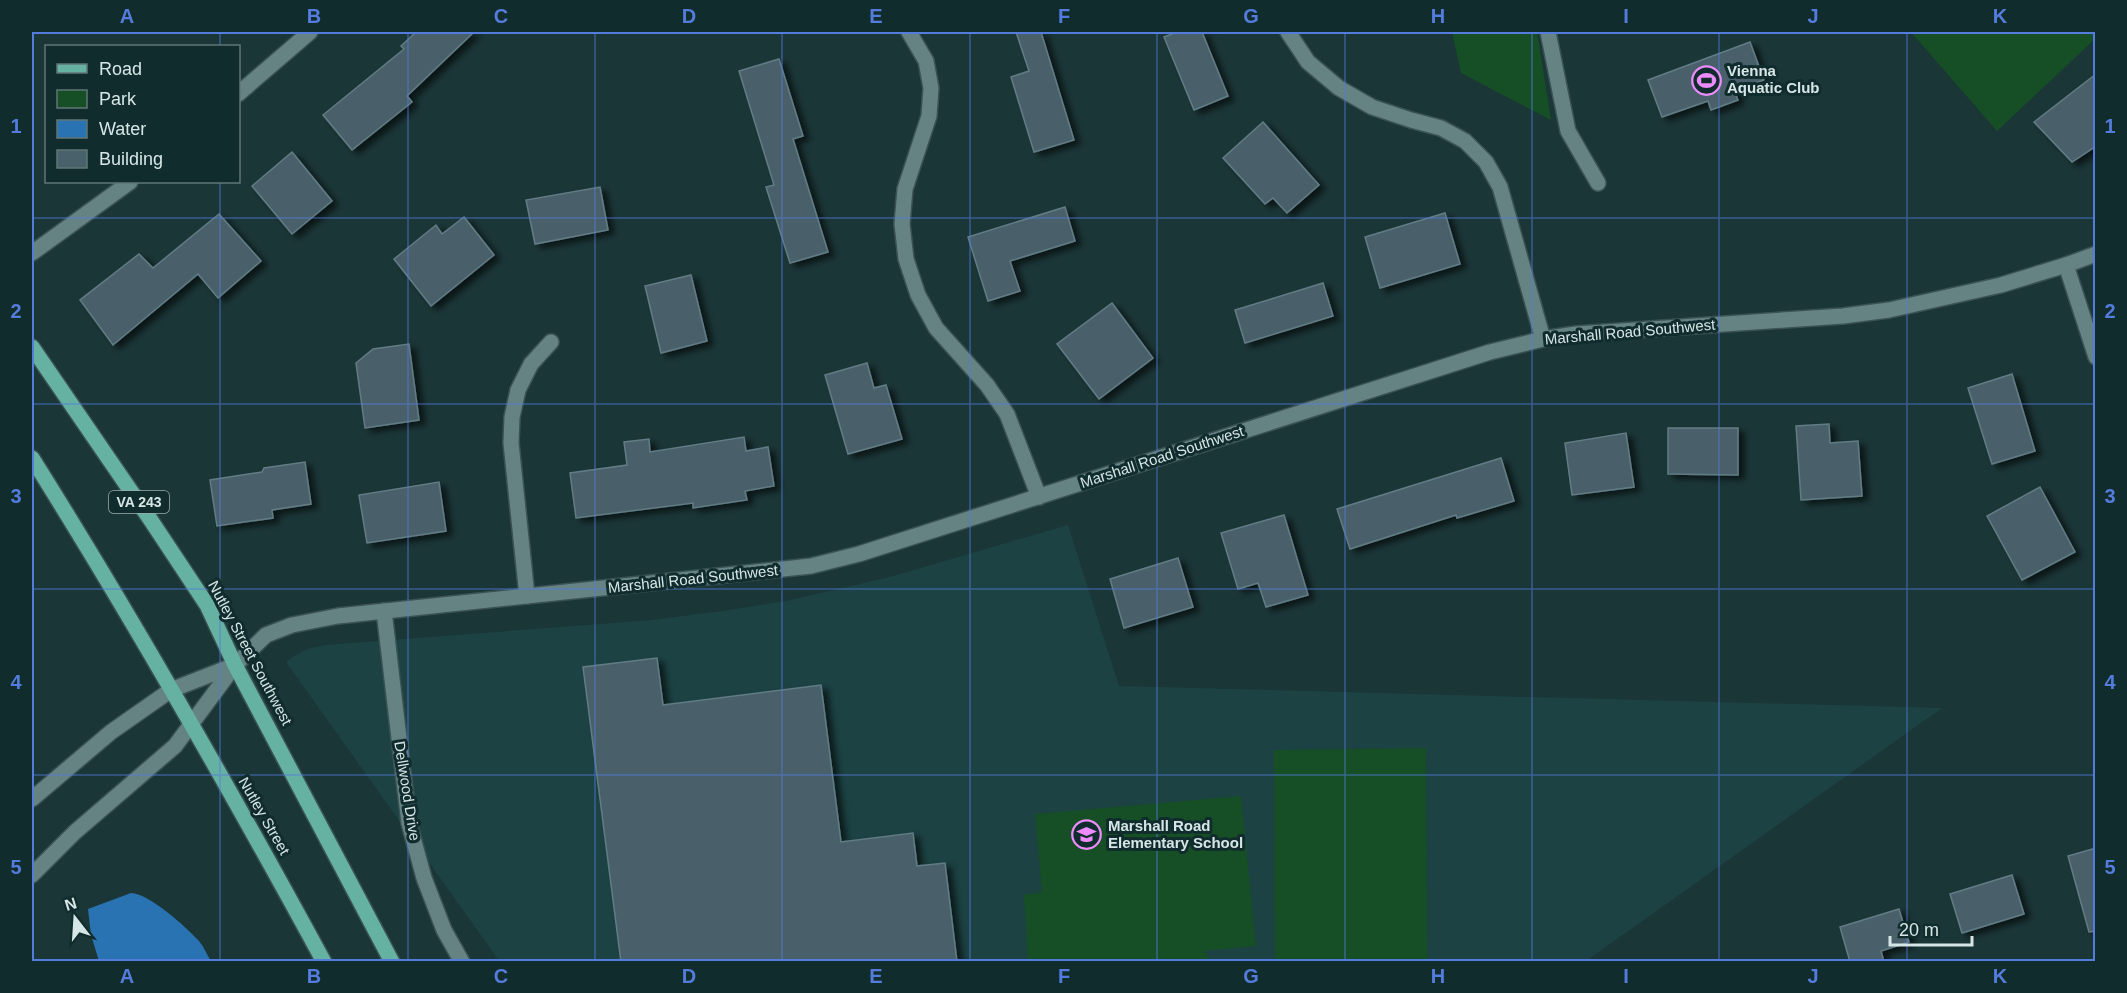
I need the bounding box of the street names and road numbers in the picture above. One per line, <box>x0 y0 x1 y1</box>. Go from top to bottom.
street label: Marshall Road Southwest <box>1544 316 1717 347</box>
street label: Marshall Road Southwest <box>1078 422 1247 491</box>
road number: VA 243 <box>109 491 169 513</box>
street label: Marshall Road Southwest <box>607 561 780 596</box>
street label: Nutley Street Southwest <box>205 578 296 729</box>
street label: Dellwood Drive <box>391 740 424 842</box>
street label: Nutley Street <box>235 774 294 858</box>

